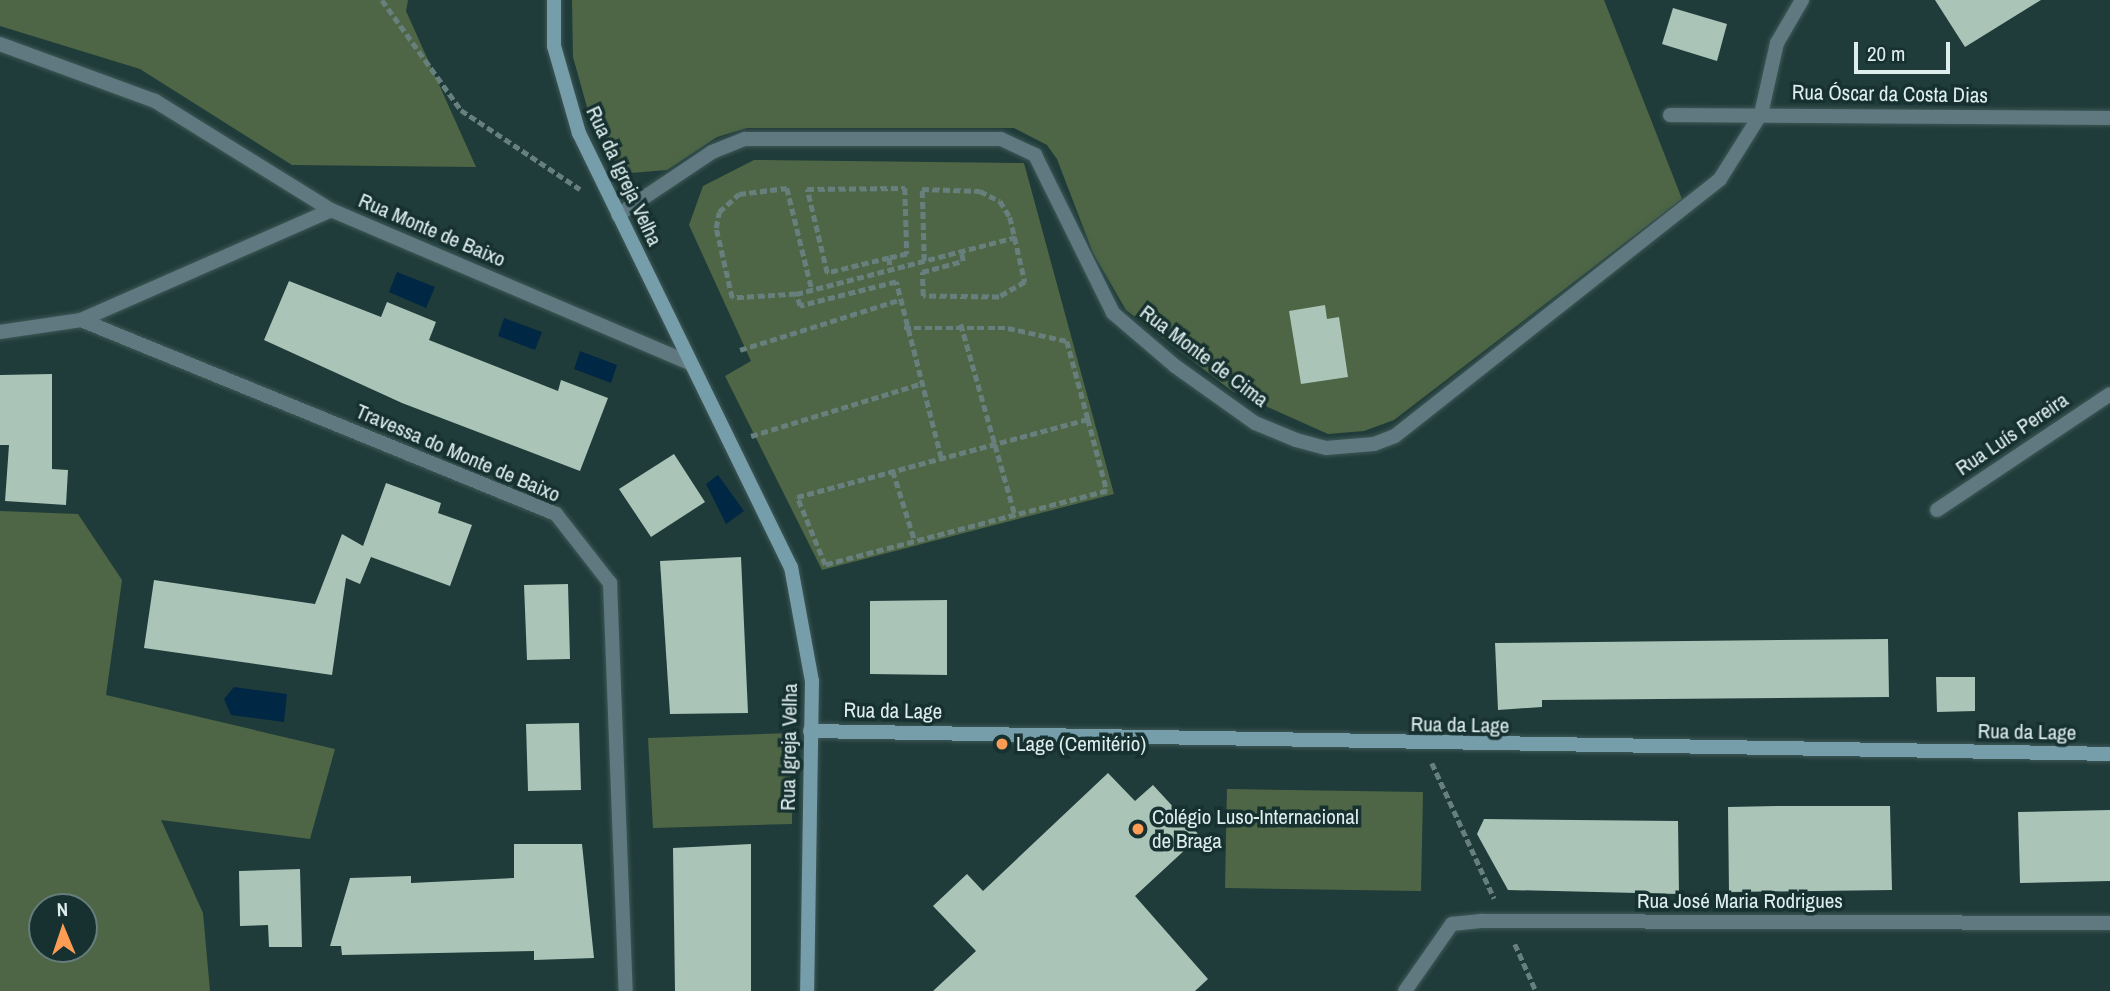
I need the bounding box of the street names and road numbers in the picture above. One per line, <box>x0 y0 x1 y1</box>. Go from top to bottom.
street label: Rua Óscar da Costa Dias <box>1792 80 1988 108</box>
street label: Rua da Igreja Velha <box>581 102 667 250</box>
street label: Rua Monte de Baixo <box>355 188 509 272</box>
street label: Rua Monte de Cima <box>1135 300 1273 412</box>
street label: Rua Luís Pereira <box>1951 387 2073 481</box>
street label: Travessa do Monte de Baixo <box>352 399 564 507</box>
street label: Rua Igreja Velha <box>775 683 803 811</box>
street label: Rua da Lage <box>843 698 943 724</box>
street label: Rua da Lage <box>1410 712 1510 738</box>
street label: Rua da Lage <box>1977 719 2077 745</box>
street label: Rua José Maria Rodrigues <box>1637 888 1843 914</box>

